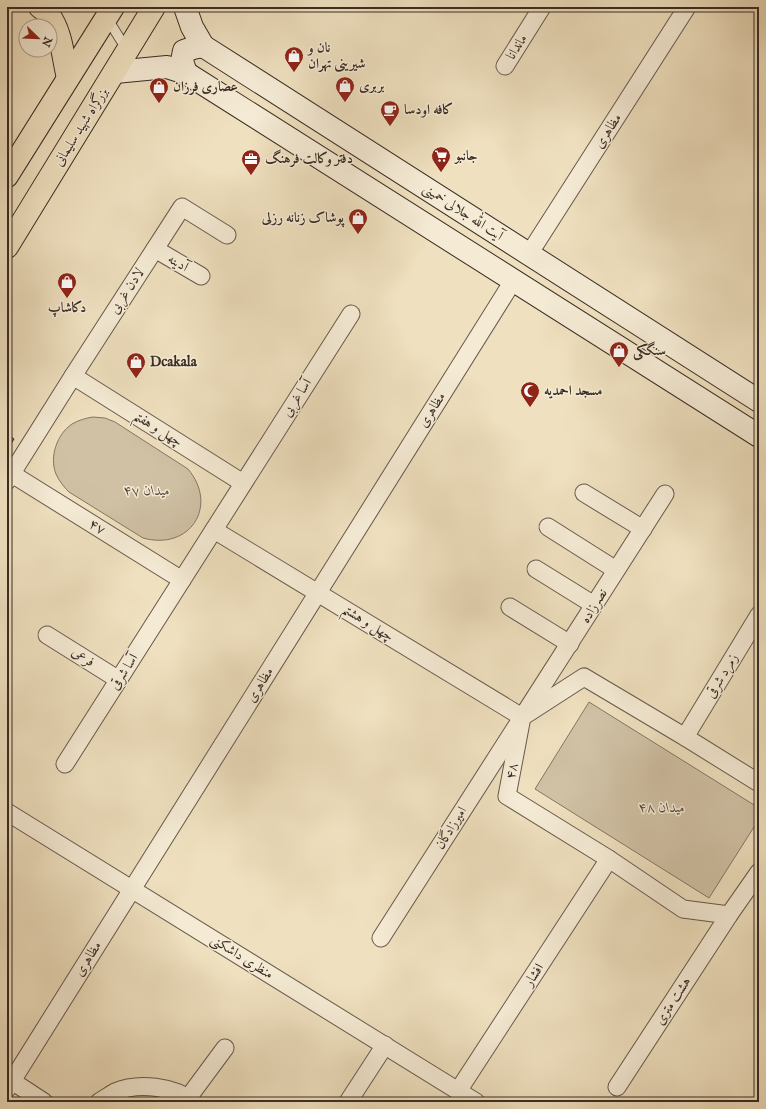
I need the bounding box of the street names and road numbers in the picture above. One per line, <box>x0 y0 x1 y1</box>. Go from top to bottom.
street label: ماندانا <box>502 31 532 63</box>
street label: بزرگراه شهید سلیمانی <box>49 83 113 170</box>
street label: مظاهری <box>590 110 626 152</box>
street label: آيت الله جلالى خمينى <box>419 177 510 246</box>
street label: آدینه <box>164 250 193 277</box>
street label: لادن غربی <box>106 265 148 317</box>
street label: آسا غربی <box>278 374 317 421</box>
street label: مظاهری <box>414 389 450 431</box>
street label: چهل و هفتم <box>128 407 186 455</box>
street label: ۴۷ <box>85 515 109 539</box>
street label: نصرزاده <box>576 585 612 627</box>
street label: چهل و هشتم <box>337 600 397 649</box>
street label: فرعی <box>68 643 98 671</box>
street label: آسا شرقی <box>106 649 143 694</box>
street label: زمرد شرقی <box>702 650 742 702</box>
street label: مظاهری <box>242 664 278 706</box>
street label: ۴۸ <box>502 761 522 781</box>
street label: امیرزادگان <box>431 803 471 853</box>
street label: منظری داشکنی <box>207 931 277 983</box>
street label: مظاهری <box>70 938 106 980</box>
street label: افشار <box>519 960 548 992</box>
street label: هشت متری <box>651 974 695 1028</box>

